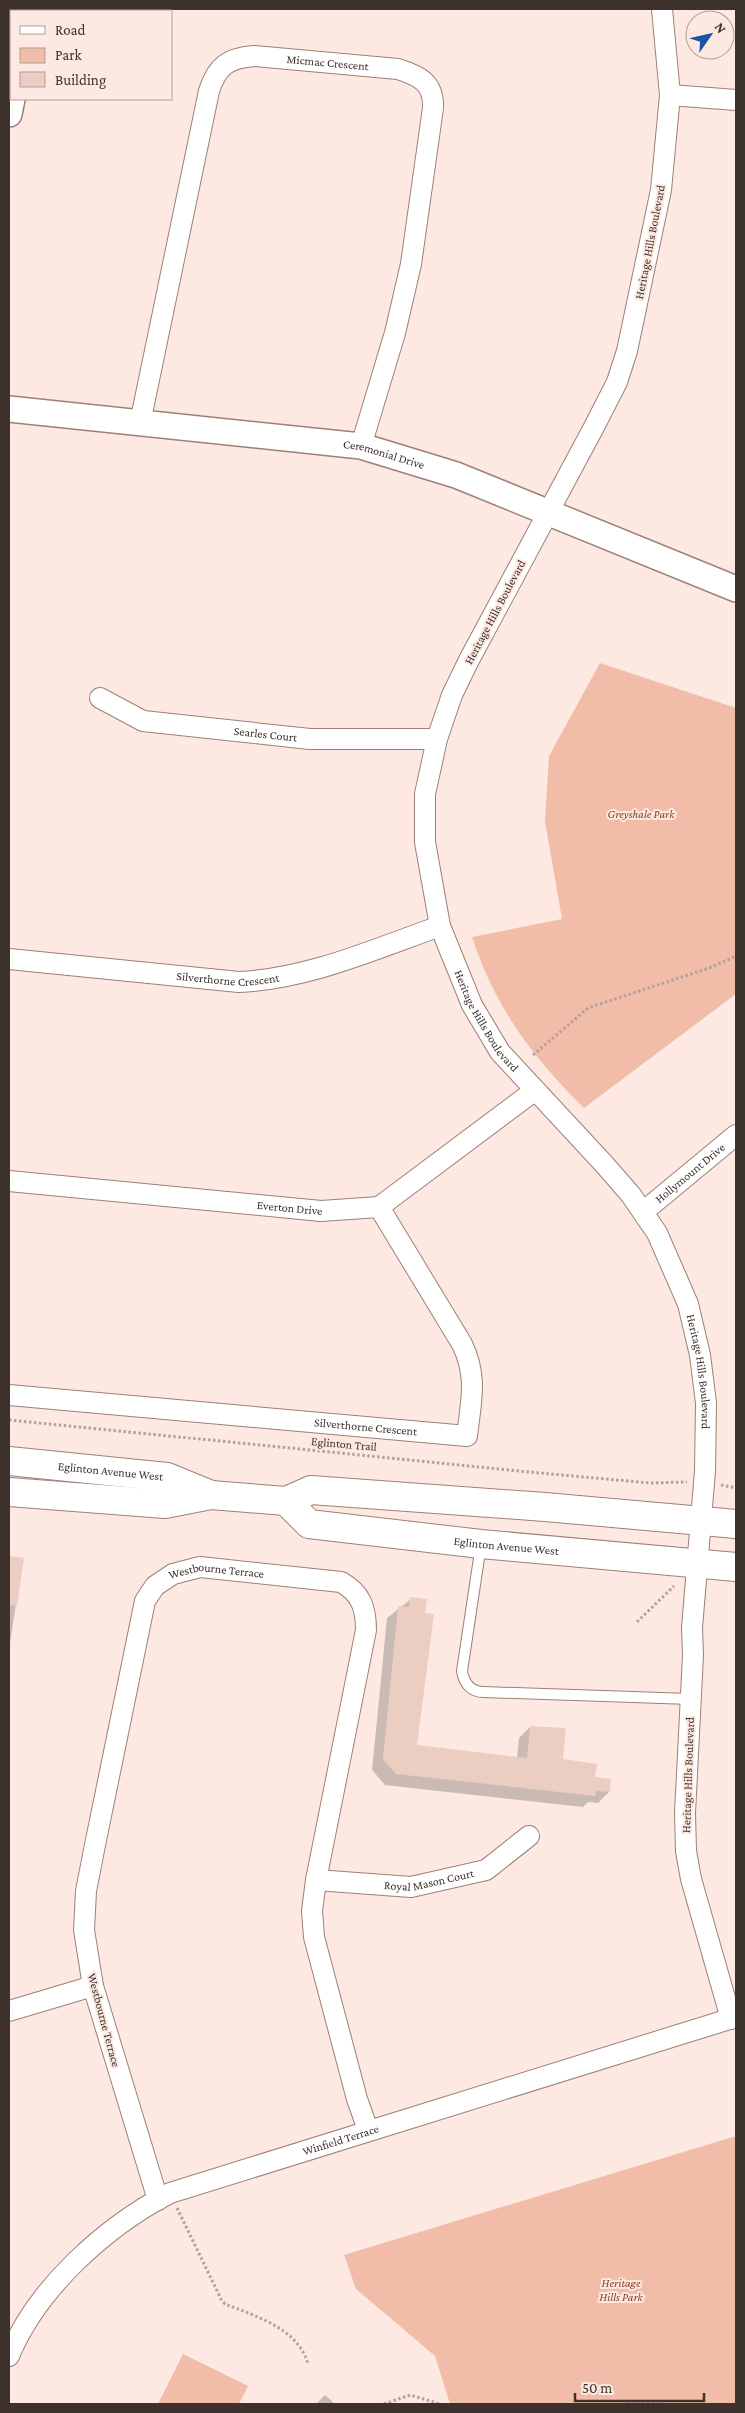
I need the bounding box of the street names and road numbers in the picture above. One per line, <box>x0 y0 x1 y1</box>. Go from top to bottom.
street label: Micmac Crescent <box>286 52 370 73</box>
street label: Heritage Hills Boulevard <box>632 183 668 300</box>
street label: Ceremonial Drive <box>342 437 426 472</box>
street label: Heritage Hills Boulevard <box>462 557 529 667</box>
street label: Searles Court <box>233 724 299 745</box>
street label: Heritage Hills Boulevard <box>452 968 522 1075</box>
street label: Silverthorne Crescent <box>176 969 281 989</box>
street label: Hollymount Drive <box>652 1140 728 1206</box>
street label: Everton Drive <box>256 1198 323 1218</box>
street label: Heritage Hills Boulevard <box>684 1313 713 1430</box>
street label: Silverthorne Crescent <box>314 1415 419 1439</box>
street label: Eglinton Trail <box>311 1434 377 1454</box>
street label: Eglinton Avenue West <box>57 1459 165 1484</box>
street label: Eglinton Avenue West <box>453 1534 560 1558</box>
street label: Westbourne Terrace <box>167 1560 265 1582</box>
street label: Heritage Hills Boulevard <box>679 1716 697 1833</box>
street label: Royal Mason Court <box>384 1866 476 1894</box>
street label: Westbourne Terrace <box>85 1972 123 2068</box>
street label: Winfield Terrace <box>301 2121 381 2158</box>

